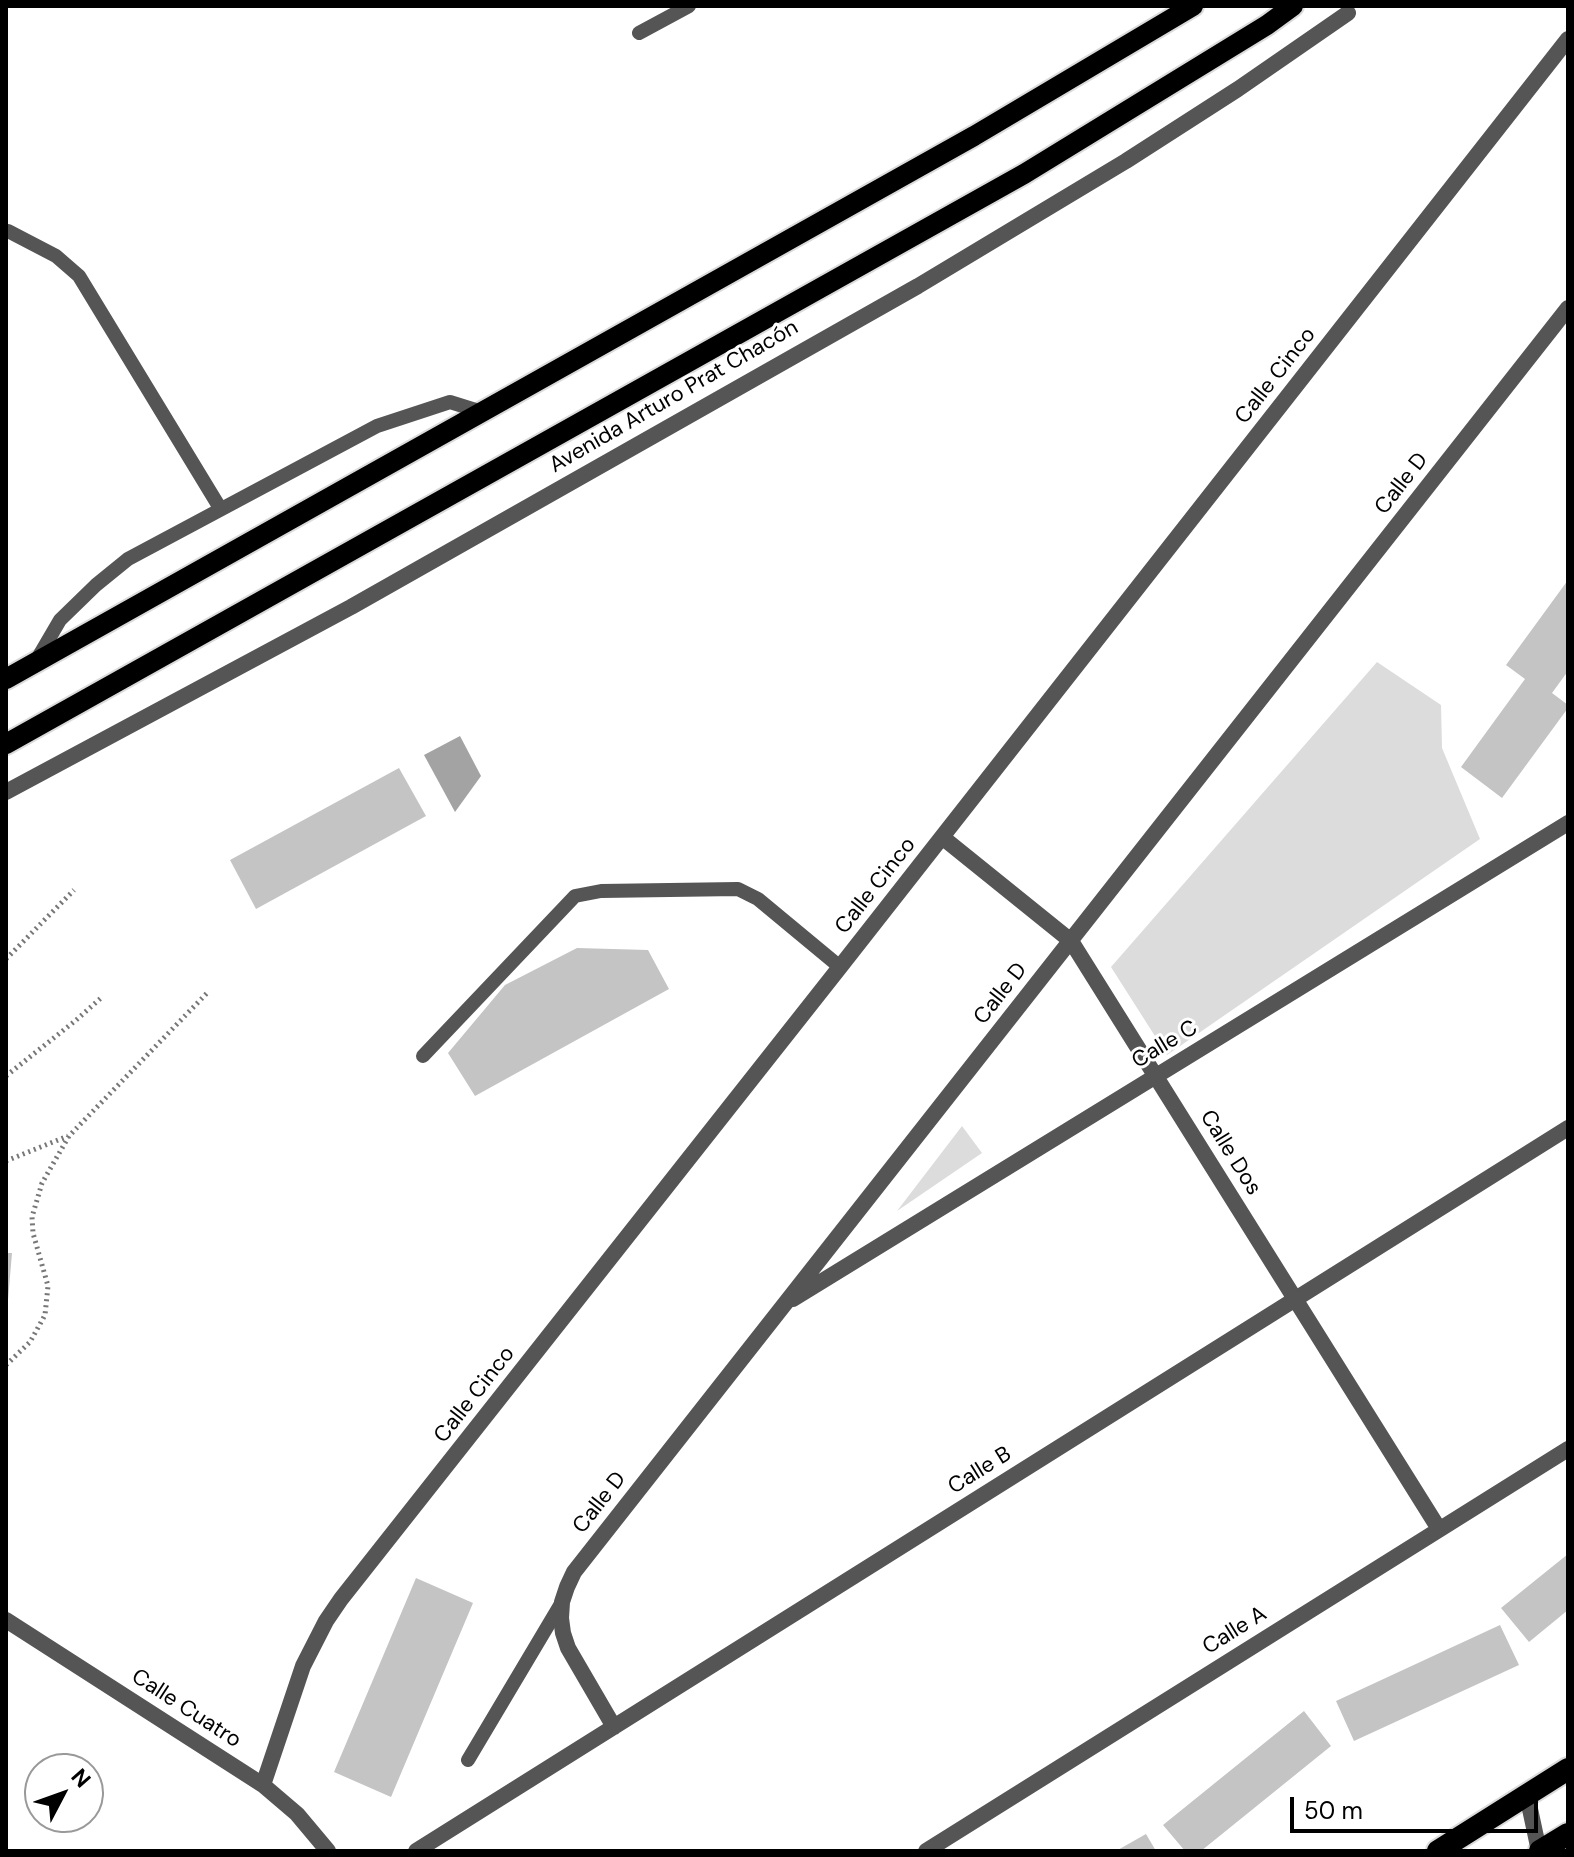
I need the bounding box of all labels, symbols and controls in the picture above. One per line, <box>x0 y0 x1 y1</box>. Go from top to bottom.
street label: Avenida Arturo Prat Chacón <box>545 315 803 479</box>
street label: Calle Cinco <box>1230 322 1322 430</box>
street label: Calle D <box>1370 448 1434 520</box>
street label: Calle Cinco <box>830 832 922 940</box>
street label: Calle D <box>969 958 1033 1030</box>
street label: Calle C <box>1127 1015 1203 1075</box>
street label: Calle Dos <box>1194 1106 1266 1200</box>
street label: Calle Cinco <box>429 1341 521 1449</box>
street label: Calle B <box>944 1441 1016 1501</box>
street label: Calle D <box>568 1467 632 1539</box>
street label: Calle A <box>1198 1601 1272 1661</box>
street label: Calle Cuatro <box>126 1664 246 1754</box>
north arrow <box>24 1753 104 1833</box>
text: N <box>65 1763 97 1794</box>
scale bar <box>1294 1781 1542 1831</box>
text: 50 m <box>1304 1795 1363 1826</box>

